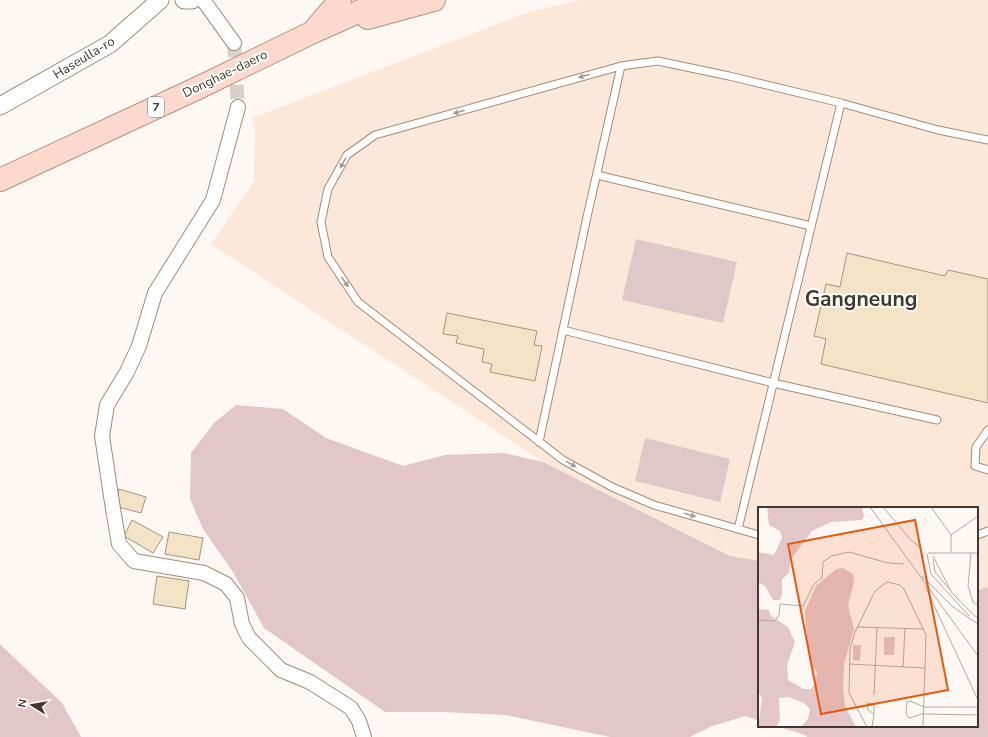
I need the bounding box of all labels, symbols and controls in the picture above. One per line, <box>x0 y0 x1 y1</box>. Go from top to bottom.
street label: Haseulla-ro <box>50 32 118 84</box>
street label: Donghae-daero <box>180 46 270 102</box>
one-way arrow <box>578 73 590 79</box>
road number: 7 <box>148 97 164 117</box>
one-way arrow <box>452 109 465 115</box>
one-way arrow <box>339 157 346 169</box>
one-way arrow <box>341 277 349 287</box>
district label: Gangneung <box>805 285 917 313</box>
one-way arrow <box>565 461 577 467</box>
inset map <box>758 507 978 727</box>
one-way arrow <box>684 512 696 518</box>
north arrow <box>12 685 52 725</box>
text: N <box>15 698 31 709</box>

